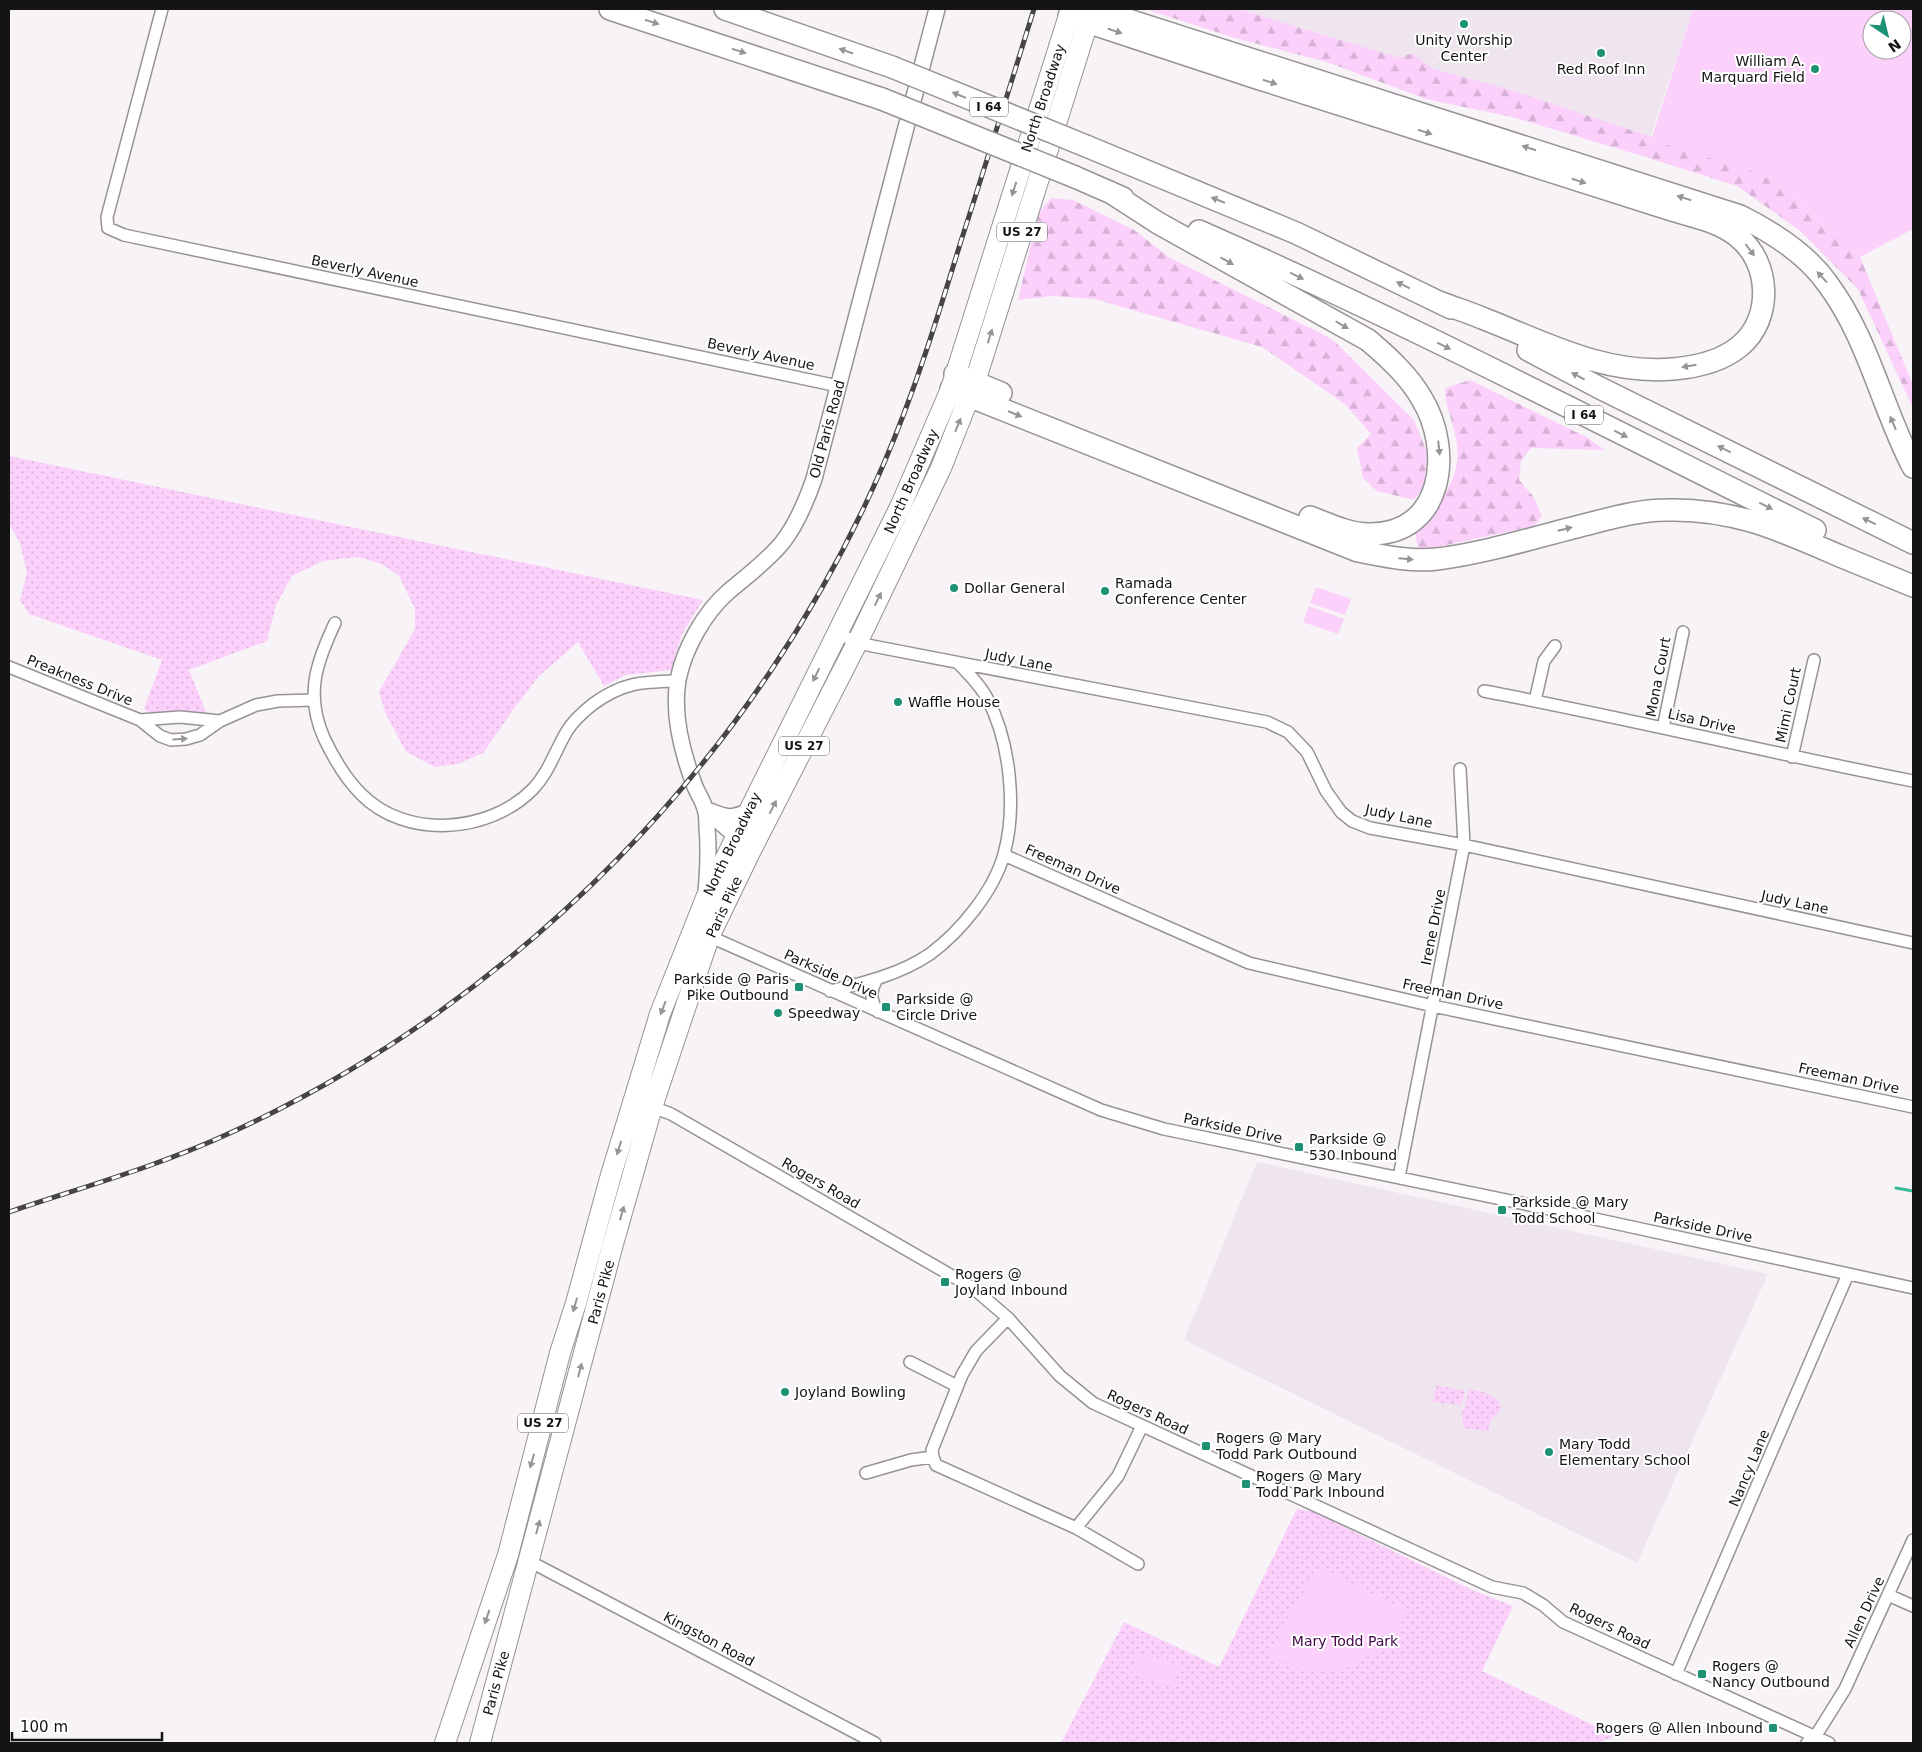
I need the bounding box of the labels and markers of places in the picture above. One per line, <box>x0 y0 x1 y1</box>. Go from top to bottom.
marker: Unity Worship Center <box>1458 18 1470 30</box>
place label: Unity Worship Center <box>1415 32 1513 64</box>
marker: Red Roof Inn <box>1595 47 1607 59</box>
place label: William A. Marquard Field <box>1701 53 1805 85</box>
place label: Red Roof Inn <box>1557 61 1645 77</box>
marker: William A. Marquard Field <box>1809 63 1821 75</box>
place label: Ramada Conference Center <box>1115 575 1247 607</box>
place label: Dollar General <box>964 580 1065 596</box>
marker: Dollar General <box>948 582 960 594</box>
marker: Ramada Conference Center <box>1099 585 1111 597</box>
place label: Waffle House <box>908 694 1000 710</box>
marker: Waffle House <box>892 696 904 708</box>
place label: Parkside @ Paris Pike Outbound <box>674 971 789 1003</box>
marker: Parkside @ Paris Pike Outbound <box>793 981 805 993</box>
place label: Parkside @ Circle Drive <box>896 991 977 1023</box>
marker: Parkside @ Circle Drive <box>880 1001 892 1013</box>
place label: Speedway <box>788 1005 860 1021</box>
marker: Speedway <box>772 1007 784 1019</box>
place label: Parkside @ 530 Inbound <box>1309 1131 1397 1163</box>
marker: Parkside @ 530 Inbound <box>1293 1141 1305 1153</box>
place label: Parkside @ Mary Todd School <box>1511 1194 1629 1226</box>
marker: Parkside @ Mary Todd School <box>1496 1204 1508 1216</box>
place label: Rogers @ Joyland Inbound <box>954 1266 1068 1298</box>
marker: Rogers @ Joyland Inbound <box>939 1276 951 1288</box>
place label: Joyland Bowling <box>794 1384 906 1400</box>
marker: Joyland Bowling <box>779 1386 791 1398</box>
place label: Rogers @ Mary Todd Park Outbound <box>1215 1430 1357 1462</box>
place label: Mary Todd Elementary School <box>1559 1436 1691 1468</box>
marker: Rogers @ Mary Todd Park Outbound <box>1200 1440 1212 1452</box>
marker: Mary Todd Elementary School <box>1543 1446 1555 1458</box>
place label: Rogers @ Mary Todd Park Inbound <box>1255 1468 1385 1500</box>
marker: Rogers @ Mary Todd Park Inbound <box>1240 1478 1252 1490</box>
place label: Rogers @ Nancy Outbound <box>1712 1658 1830 1690</box>
marker: Rogers @ Nancy Outbound <box>1696 1668 1708 1680</box>
place label: Rogers @ Allen Inbound <box>1596 1720 1763 1736</box>
marker: Rogers @ Allen Inbound <box>1767 1722 1779 1734</box>

